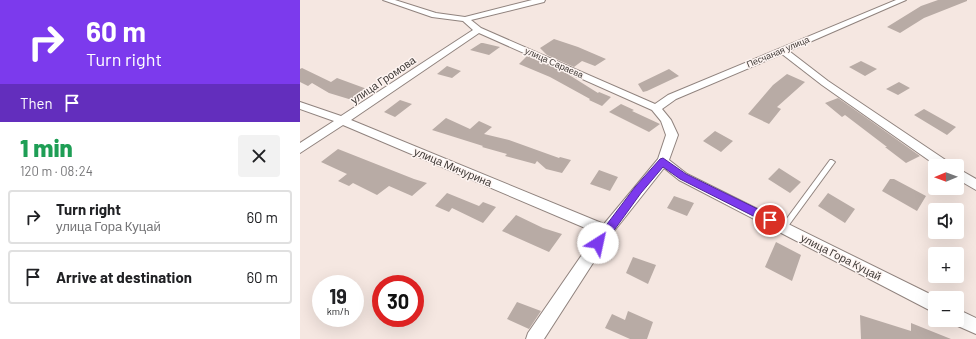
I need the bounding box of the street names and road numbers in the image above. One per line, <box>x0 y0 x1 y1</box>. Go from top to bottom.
street label: Песчаная улица <box>745 33 811 70</box>
street label: улица Сараева <box>523 45 585 80</box>
street label: улица Громова <box>348 53 418 106</box>
street label: улица Мичурина <box>412 144 495 189</box>
street label: улица Гора Куцай <box>799 231 884 282</box>

